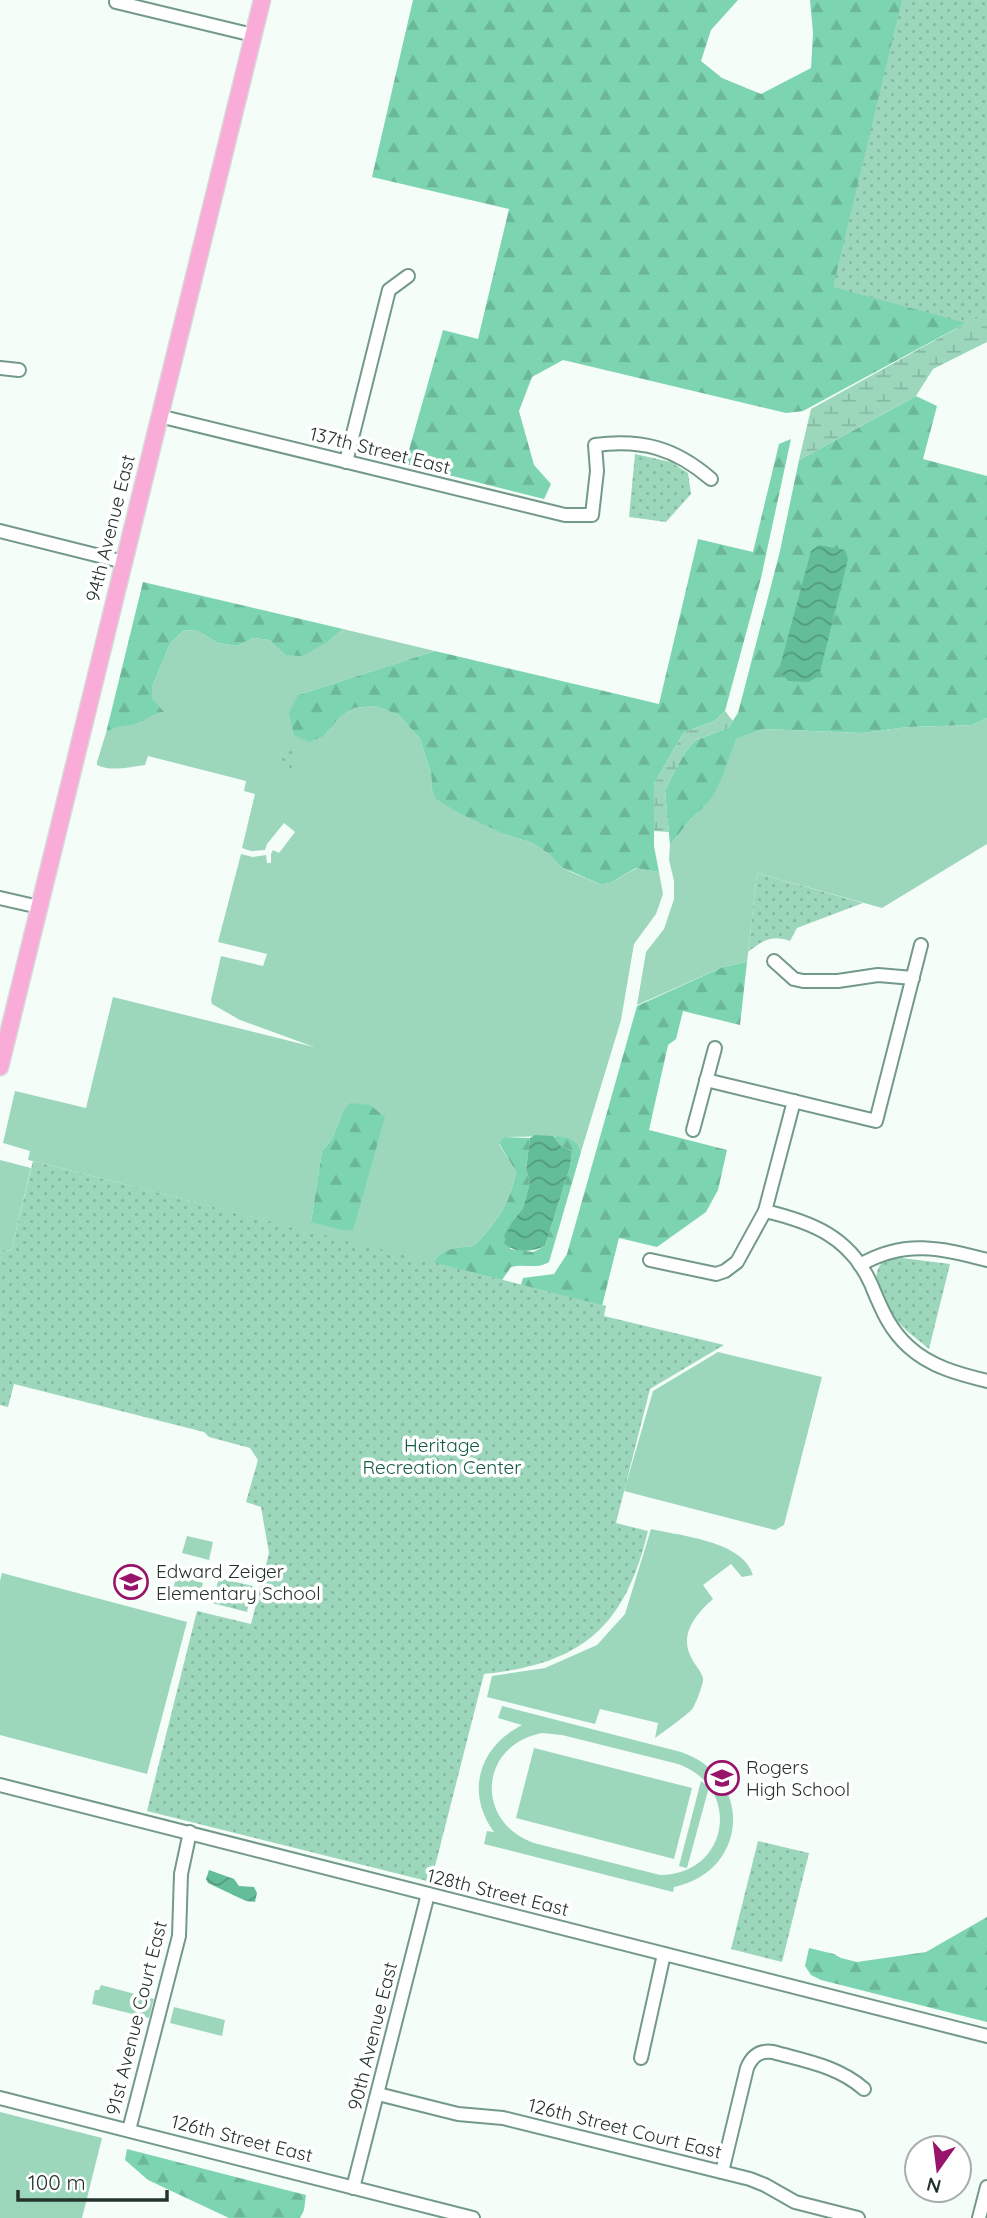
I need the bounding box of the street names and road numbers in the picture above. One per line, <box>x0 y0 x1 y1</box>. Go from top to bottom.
street label: 137th Street East <box>307 421 453 479</box>
street label: 94th Avenue East <box>80 452 140 604</box>
street label: 128th Street East <box>425 1863 571 1921</box>
street label: 91st Avenue Court East <box>100 1918 172 2118</box>
street label: 90th Avenue East <box>342 1959 402 2113</box>
street label: 126th Street Court East <box>526 2092 724 2164</box>
street label: 126th Street East <box>169 2109 315 2167</box>

